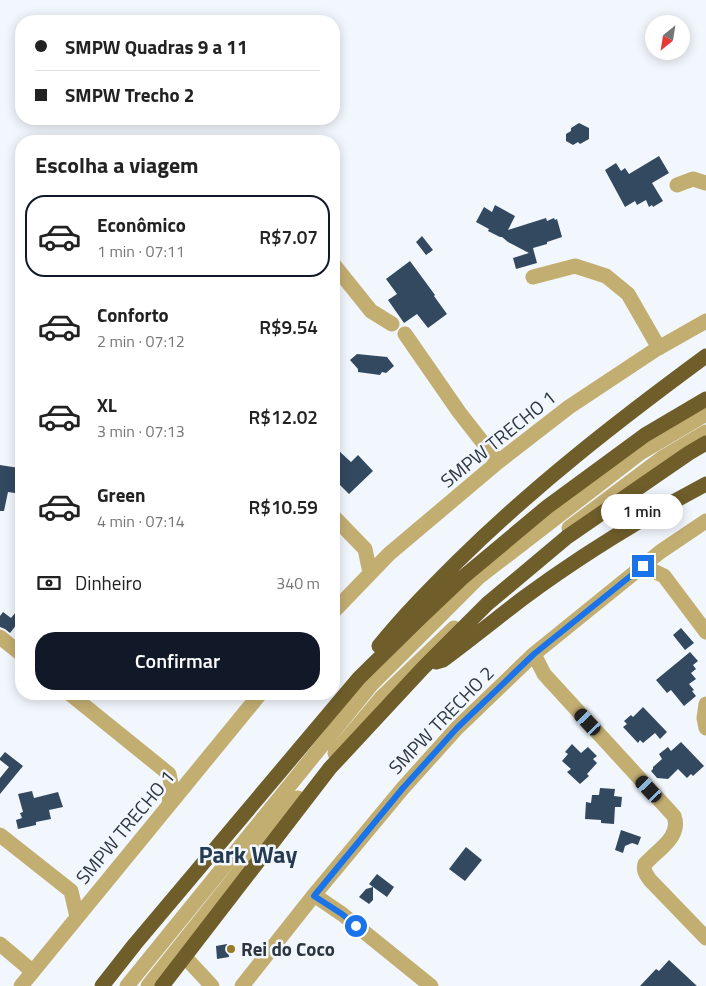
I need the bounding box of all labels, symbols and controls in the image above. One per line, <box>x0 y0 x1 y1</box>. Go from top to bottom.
north arrow <box>645 15 690 60</box>
map controls <box>645 15 690 60</box>
text: SMPW Quadras 9 a 11 <box>65 32 248 61</box>
text: SMPW Trecho 2 <box>65 80 194 109</box>
text: Escolha a viagem <box>35 148 199 182</box>
text: Econômico <box>97 210 186 239</box>
icon: car <box>37 214 82 259</box>
text: R$7.07 <box>259 222 318 251</box>
text: 1 min · 07:11 <box>97 239 185 263</box>
text: Conforto <box>97 300 169 329</box>
icon: car <box>37 304 82 349</box>
text: R$9.54 <box>259 312 318 341</box>
text: 2 min · 07:12 <box>97 329 185 353</box>
street label: SMPW TRECHO 1 <box>434 383 562 494</box>
text: XL <box>97 390 117 419</box>
icon: car <box>37 394 82 439</box>
text: R$12.02 <box>249 402 318 431</box>
text: 3 min · 07:13 <box>97 419 185 443</box>
text: Green <box>97 480 146 509</box>
icon: car <box>37 484 82 529</box>
text: R$10.59 <box>249 492 318 521</box>
callout: 1 min <box>602 494 684 528</box>
text: 1 min <box>623 499 661 523</box>
text: 4 min · 07:14 <box>97 509 185 533</box>
route end <box>632 555 654 577</box>
text: Dinheiro <box>75 568 142 597</box>
icon: cash <box>35 569 63 597</box>
text: 340 m <box>276 571 320 595</box>
button: Confirmar <box>35 632 320 690</box>
street label: SMPW TRECHO 2 <box>381 659 500 780</box>
car <box>572 706 603 738</box>
street label: SMPW TRECHO 1 <box>68 763 181 890</box>
car <box>633 773 664 805</box>
district label: Park Way <box>199 836 297 872</box>
route start <box>345 915 367 937</box>
place label: Rei do Coco <box>241 934 335 963</box>
marker: Rei do Coco <box>225 943 237 955</box>

